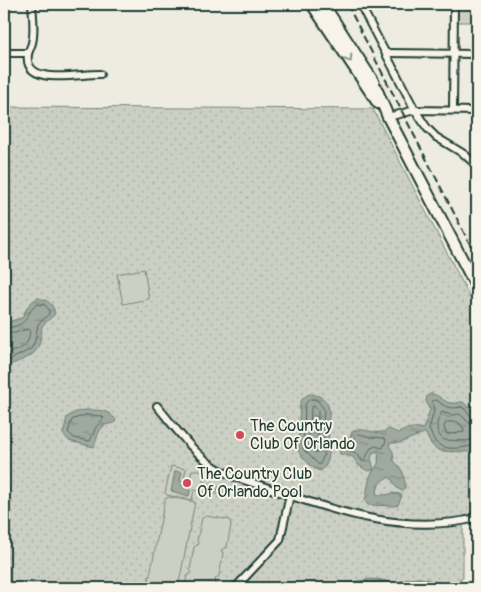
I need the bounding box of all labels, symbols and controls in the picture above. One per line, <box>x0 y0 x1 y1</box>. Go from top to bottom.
one-way arrow <box>342 53 352 62</box>
place label: The Country Club Of Orlando <box>250 416 355 454</box>
marker: The Country Club Of Orlando <box>234 429 246 441</box>
place label: The Country Club Of Orlando Pool <box>197 464 312 502</box>
marker: The Country Club Of Orlando Pool <box>181 477 193 489</box>

